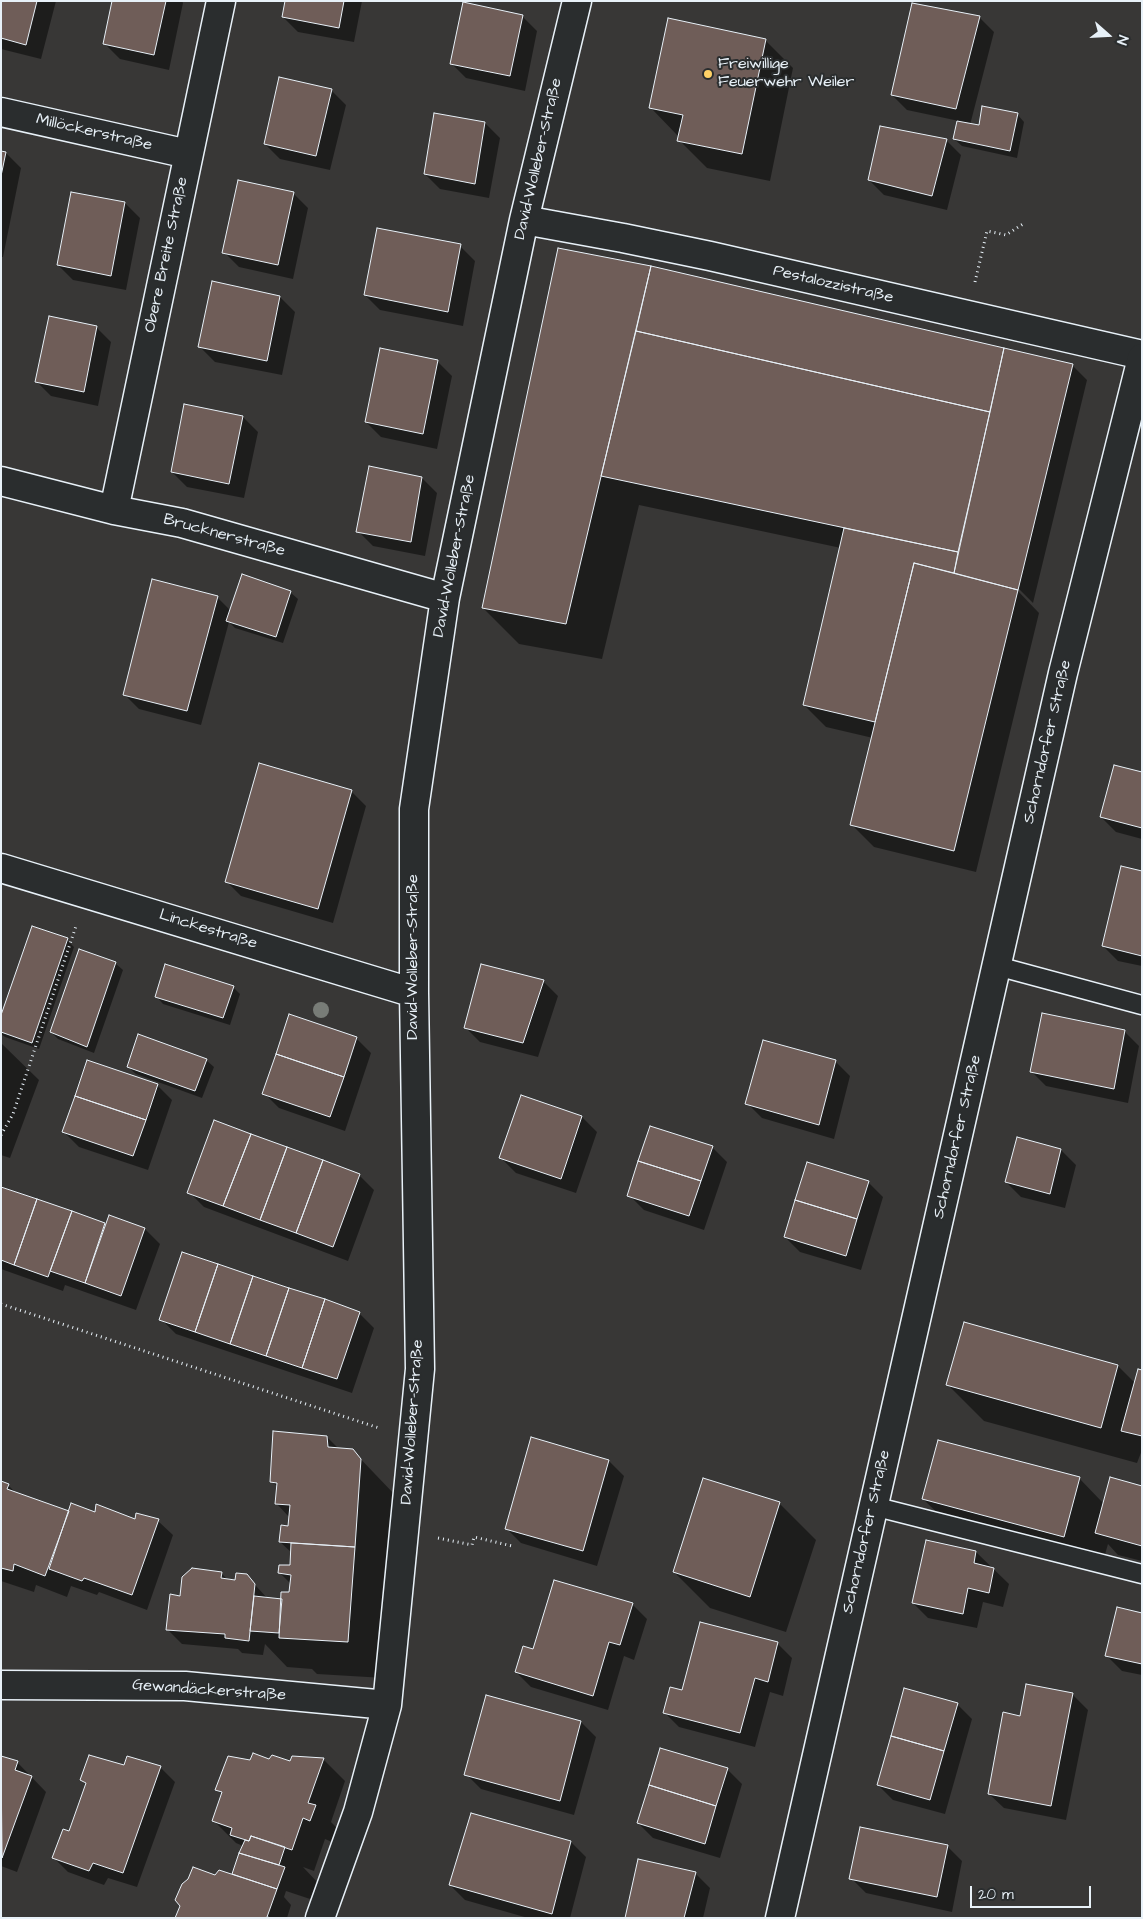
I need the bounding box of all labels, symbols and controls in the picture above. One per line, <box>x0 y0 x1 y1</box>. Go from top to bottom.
north arrow <box>1083 10 1133 60</box>
text: N <box>1111 32 1133 47</box>
place label: Freiwillige Feuerwehr Weiler <box>718 55 854 93</box>
marker: Freiwillige Feuerwehr Weiler <box>702 68 714 80</box>
street label: David-Wolleber-Straße <box>511 76 567 242</box>
street label: Millöckerstraße <box>34 110 154 156</box>
street label: Obere Breite Straße <box>141 175 193 335</box>
street label: Pestalozzistraße <box>771 262 895 308</box>
street label: David-Wolleber-Straße <box>430 473 480 639</box>
street label: Brucknerstraße <box>161 511 287 561</box>
street label: Schorndorfer Straße <box>1020 658 1076 826</box>
street label: David-Wolleber-Straße <box>404 874 424 1040</box>
street label: Linckestraße <box>157 906 259 954</box>
street label: Schorndorfer Straße <box>930 1053 986 1221</box>
street label: David-Wolleber-Straße <box>398 1339 428 1505</box>
street label: Schorndorfer Straße <box>839 1448 895 1616</box>
street label: Gewandäckerstraße <box>131 1676 287 1706</box>
scale bar <box>973 1876 1094 1908</box>
text: 20 m <box>978 1884 1014 1905</box>

